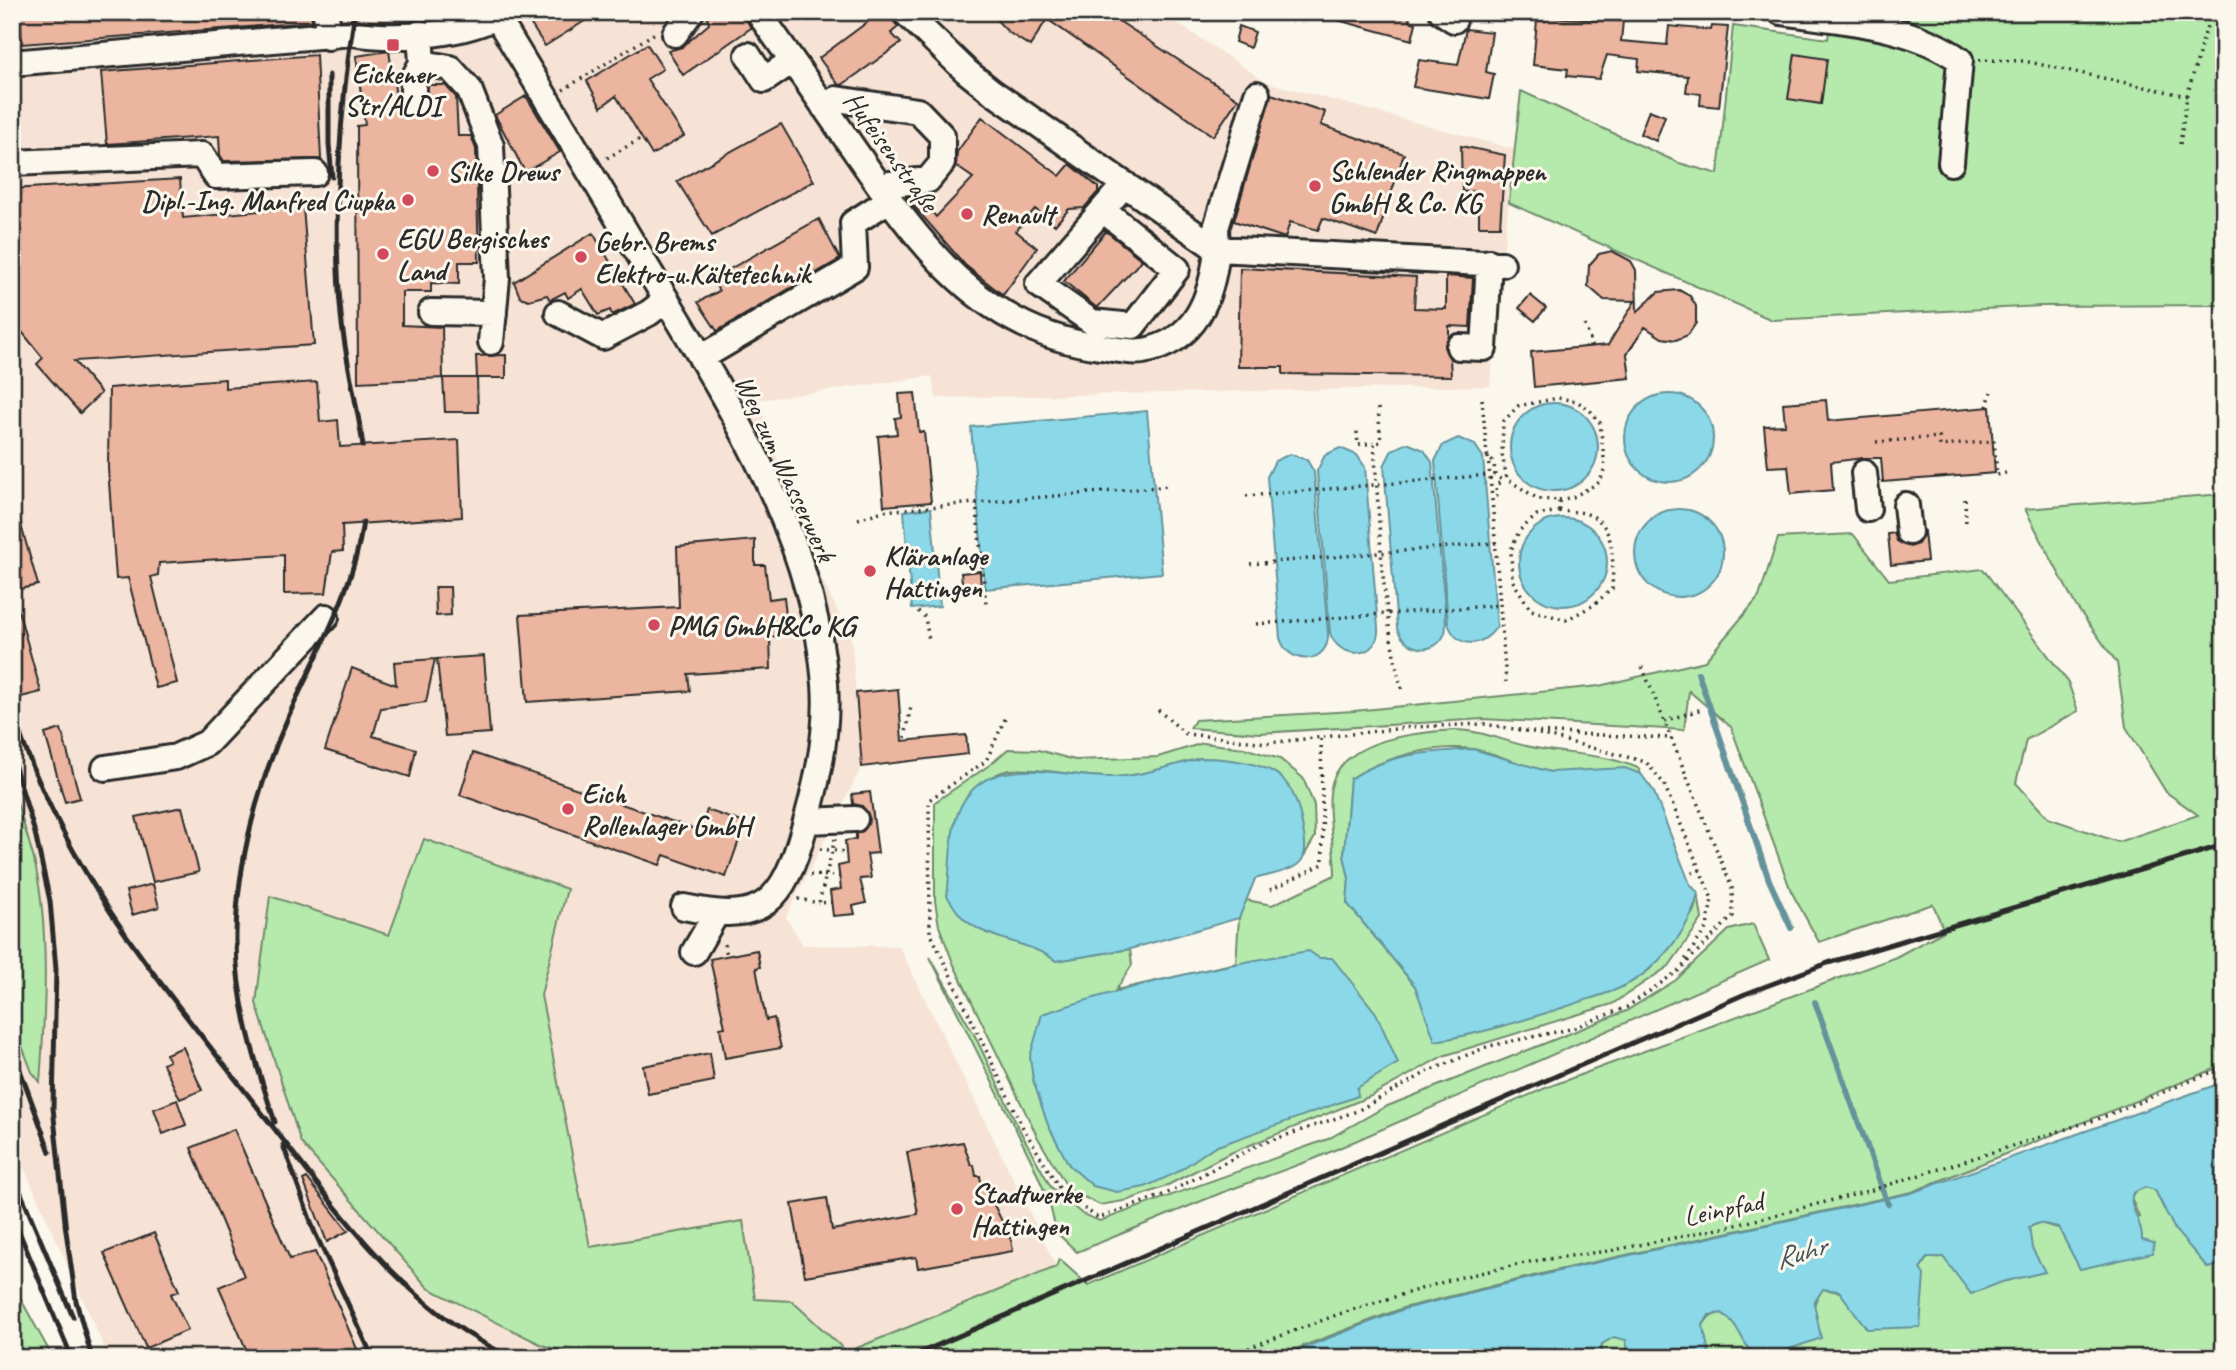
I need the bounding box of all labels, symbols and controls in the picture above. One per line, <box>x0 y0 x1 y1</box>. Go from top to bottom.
marker: Eickener Str/ALDI <box>385 37 401 53</box>
place label: Eickener Str/ALDI <box>345 56 447 123</box>
street label: Hufeisenstraße <box>836 84 948 220</box>
place label: Schlender Ringmappen GmbH & Co. KG <box>1329 153 1548 220</box>
place label: Silke Drews <box>447 154 562 189</box>
marker: Silke Drews <box>425 163 441 179</box>
marker: Schlender Ringmappen GmbH & Co. KG <box>1307 178 1323 194</box>
place label: Dipl.-Ing. Manfred Ciupka <box>142 183 397 218</box>
marker: Dipl.-Ing. Manfred Ciupka <box>400 192 416 208</box>
place label: Renault <box>981 197 1059 232</box>
marker: Renault <box>959 206 975 222</box>
place label: EGU Bergisches Land <box>397 221 551 288</box>
place label: Gebr. Brems Elektro-u.Kältetechnik <box>595 224 812 291</box>
marker: EGU Bergisches Land <box>375 246 391 262</box>
marker: Gebr. Brems Elektro-u.Kältetechnik <box>573 249 589 265</box>
street label: Weg zum Wasserwerk <box>727 369 845 569</box>
place label: Kläranlage Hattingen <box>884 538 990 605</box>
marker: Kläranlage Hattingen <box>862 563 878 579</box>
place label: PMG GmbH&Co KG <box>668 608 860 643</box>
marker: PMG GmbH&Co KG <box>646 617 662 633</box>
place label: Eich Rollenlager GmbH <box>582 776 756 843</box>
marker: Eich Rollenlager GmbH <box>560 801 576 817</box>
place label: Stadtwerke Hattingen <box>971 1176 1084 1243</box>
street label: Leinpfad <box>1680 1182 1770 1234</box>
marker: Stadtwerke Hattingen <box>949 1201 965 1217</box>
water label: Ruhr <box>1770 1226 1834 1277</box>

